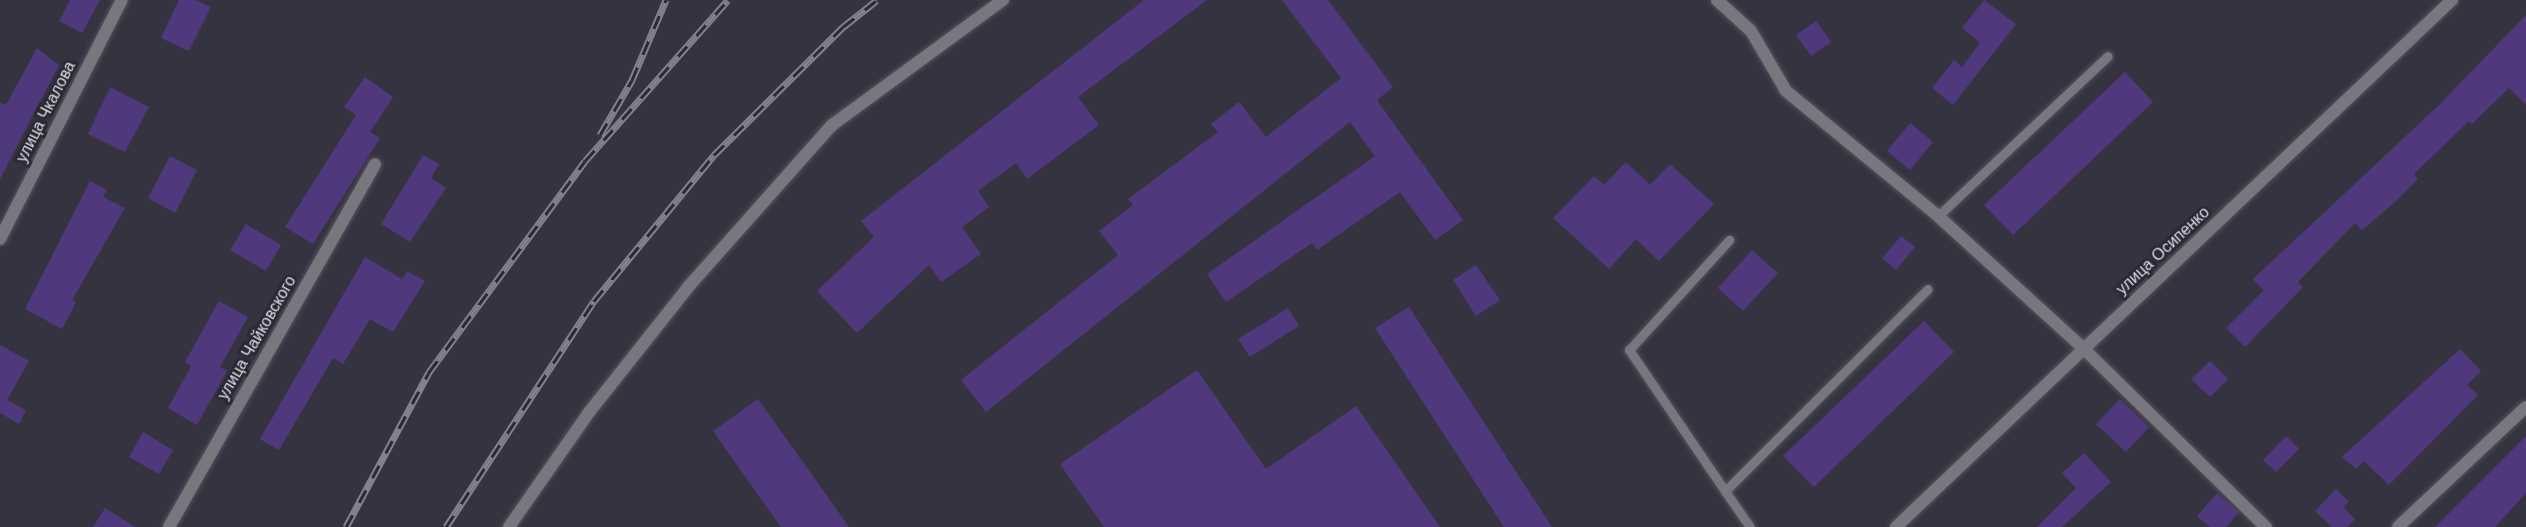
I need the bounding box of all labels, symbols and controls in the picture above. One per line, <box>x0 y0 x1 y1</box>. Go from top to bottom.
street label: улица Чкалова <box>12 58 80 166</box>
street label: улица Осипенко <box>2112 203 2214 299</box>
street label: улица Чайковского <box>214 273 300 403</box>

